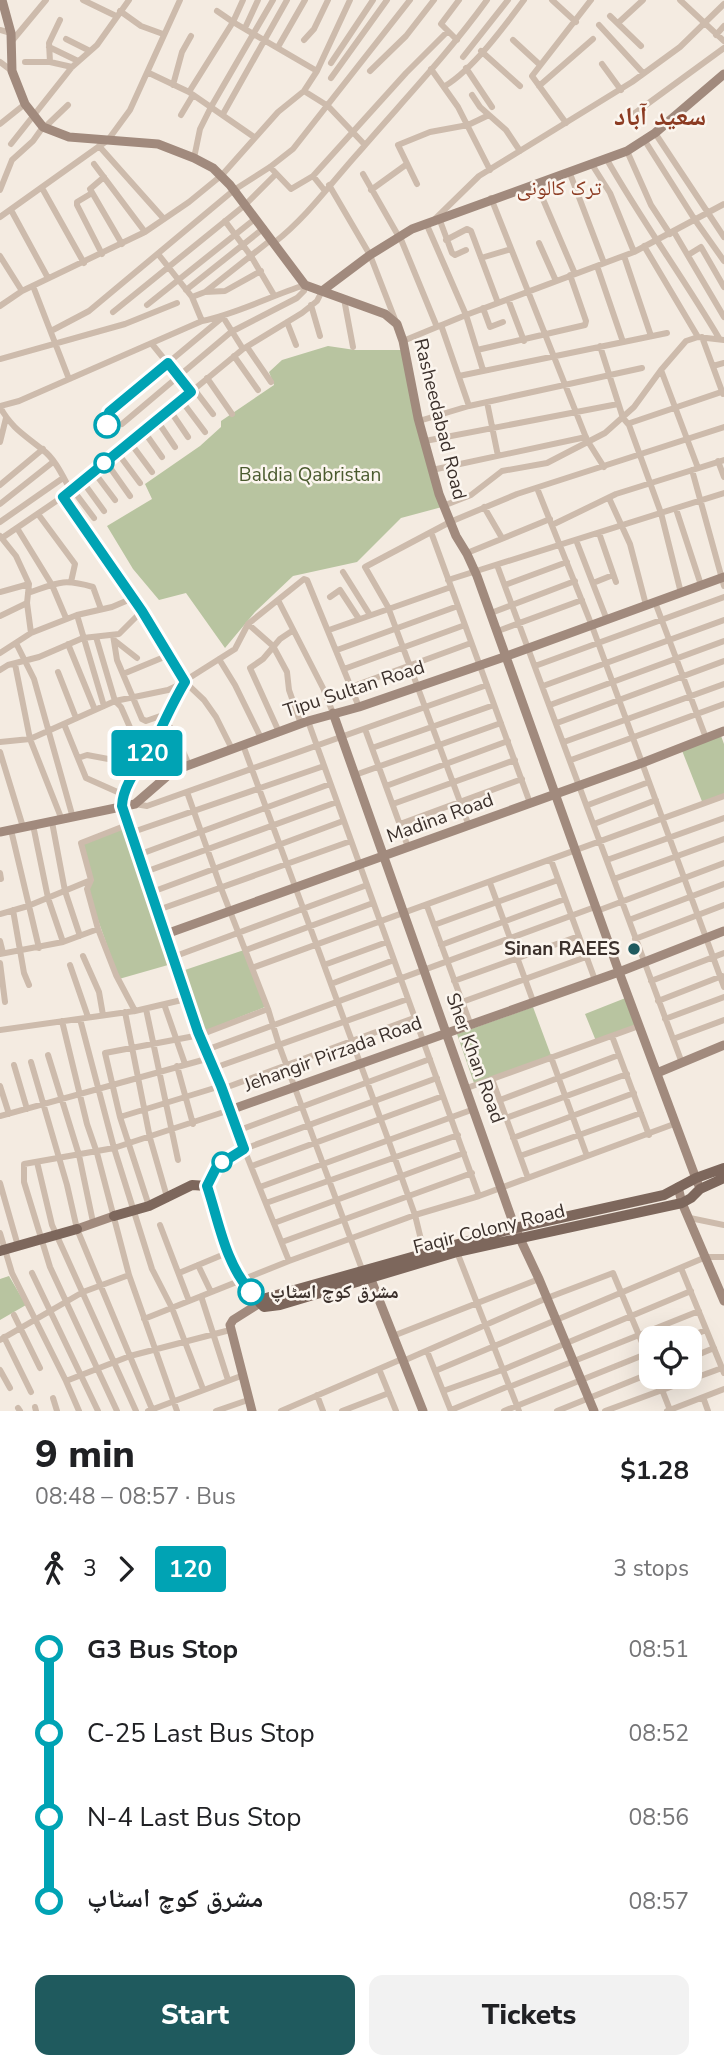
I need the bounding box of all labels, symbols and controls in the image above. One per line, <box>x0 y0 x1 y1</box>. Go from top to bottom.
district label: سعید آباد <box>614 99 706 134</box>
district label: ترک کالونی <box>517 174 601 202</box>
street label: Rasheedabad Road <box>407 336 473 502</box>
unlabelled marker <box>94 412 120 438</box>
unlabelled marker <box>94 453 114 473</box>
park label: Baldia Qabristan <box>239 462 381 488</box>
street label: Tipu Sultan Road <box>280 654 428 724</box>
line badge: 120 <box>107 730 187 776</box>
text: 120 <box>125 737 169 769</box>
street label: Madina Road <box>383 787 497 849</box>
place label: Sinan RAEES <box>504 936 620 962</box>
marker: Sinan RAEES <box>626 941 642 957</box>
street label: Sher Khan Road <box>439 989 511 1127</box>
street label: Jehangir Pirzada Road <box>240 1010 426 1099</box>
unlabelled marker <box>212 1152 232 1172</box>
street label: Faqir Colony Road <box>410 1198 568 1260</box>
marker: مشرق کوچ اسٹاپ <box>238 1279 264 1305</box>
place label: مشرق کوچ اسٹاپ <box>270 1279 399 1305</box>
map controls <box>639 1326 702 1389</box>
button: locate <box>639 1326 702 1389</box>
text: 9 min <box>35 1429 135 1480</box>
text: $1.28 <box>620 1453 689 1488</box>
text: 08:48 – 08:57 · Bus <box>35 1481 236 1512</box>
icon: walk <box>35 1550 73 1588</box>
icon: forward <box>107 1550 145 1588</box>
text: 3 <box>83 1553 97 1584</box>
text: 120 <box>169 1553 212 1585</box>
text: 3 stops <box>613 1553 689 1584</box>
text: G3 Bus Stop <box>87 1632 238 1667</box>
text: 08:51 <box>629 1634 689 1665</box>
text: C-25 Last Bus Stop <box>87 1716 315 1751</box>
text: 08:52 <box>629 1718 689 1749</box>
text: N-4 Last Bus Stop <box>87 1800 301 1835</box>
text: 08:56 <box>629 1802 689 1833</box>
text: مشرق کوچ اسٹاپ <box>87 1881 263 1916</box>
text: 08:57 <box>629 1886 689 1917</box>
button: Start <box>35 1975 355 2055</box>
button: Tickets <box>369 1975 689 2055</box>

